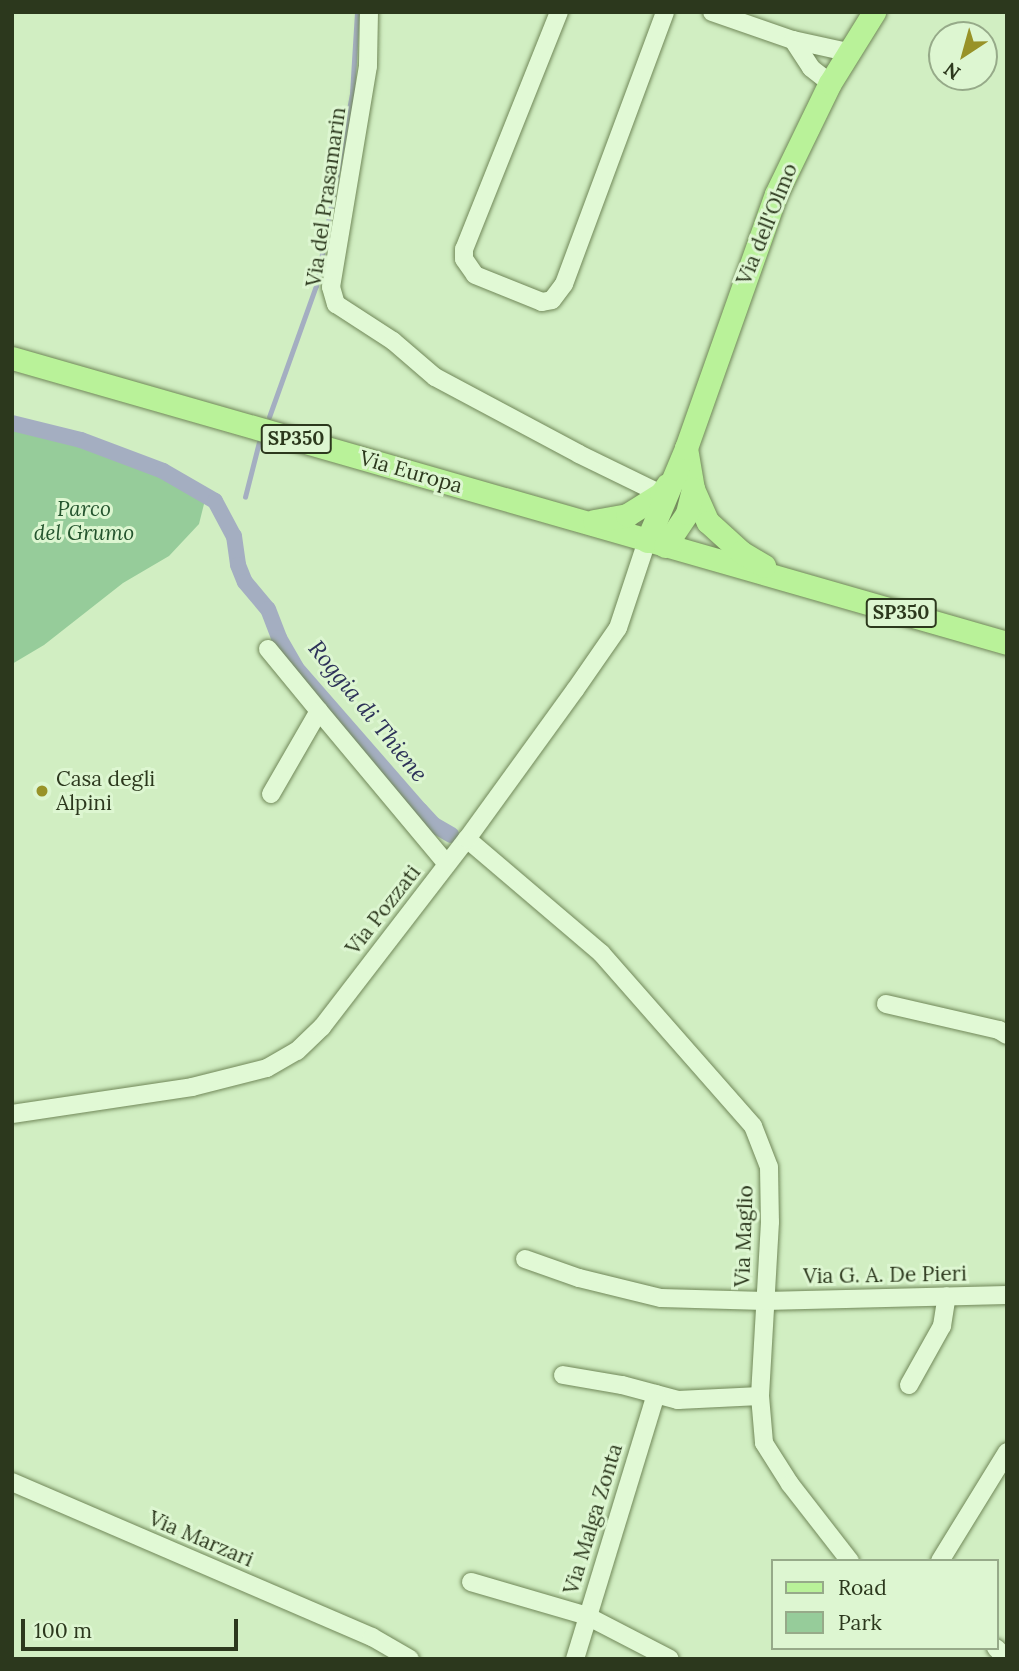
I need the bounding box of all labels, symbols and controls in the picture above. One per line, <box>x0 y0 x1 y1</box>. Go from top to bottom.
north arrow <box>928 21 998 91</box>
text: N <box>939 57 965 85</box>
street label: Via del Prasamarin <box>301 106 351 288</box>
street label: Via dell'Olmo <box>731 160 803 288</box>
road number: SP350 <box>259 424 333 454</box>
street label: Via Europa <box>357 445 465 499</box>
park label: Parco del Grumo <box>34 496 134 546</box>
road number: SP350 <box>864 598 938 628</box>
water label: Roggia di Thiene <box>303 635 433 787</box>
place label: Casa degli Alpini <box>56 766 155 816</box>
marker: Casa degli Alpini <box>34 783 50 799</box>
street label: Via Pozzati <box>340 860 426 960</box>
street label: Via Maglio <box>730 1185 758 1287</box>
street label: Via G. A. De Pieri <box>803 1261 967 1289</box>
street label: Via Malga Zonta <box>558 1441 628 1597</box>
street label: Via Marzari <box>145 1506 257 1572</box>
legend <box>771 1559 998 1650</box>
text: Road <box>838 1574 887 1601</box>
scale bar <box>24 1604 242 1648</box>
text: Park <box>838 1609 882 1636</box>
text: 100 m <box>34 1617 92 1644</box>

